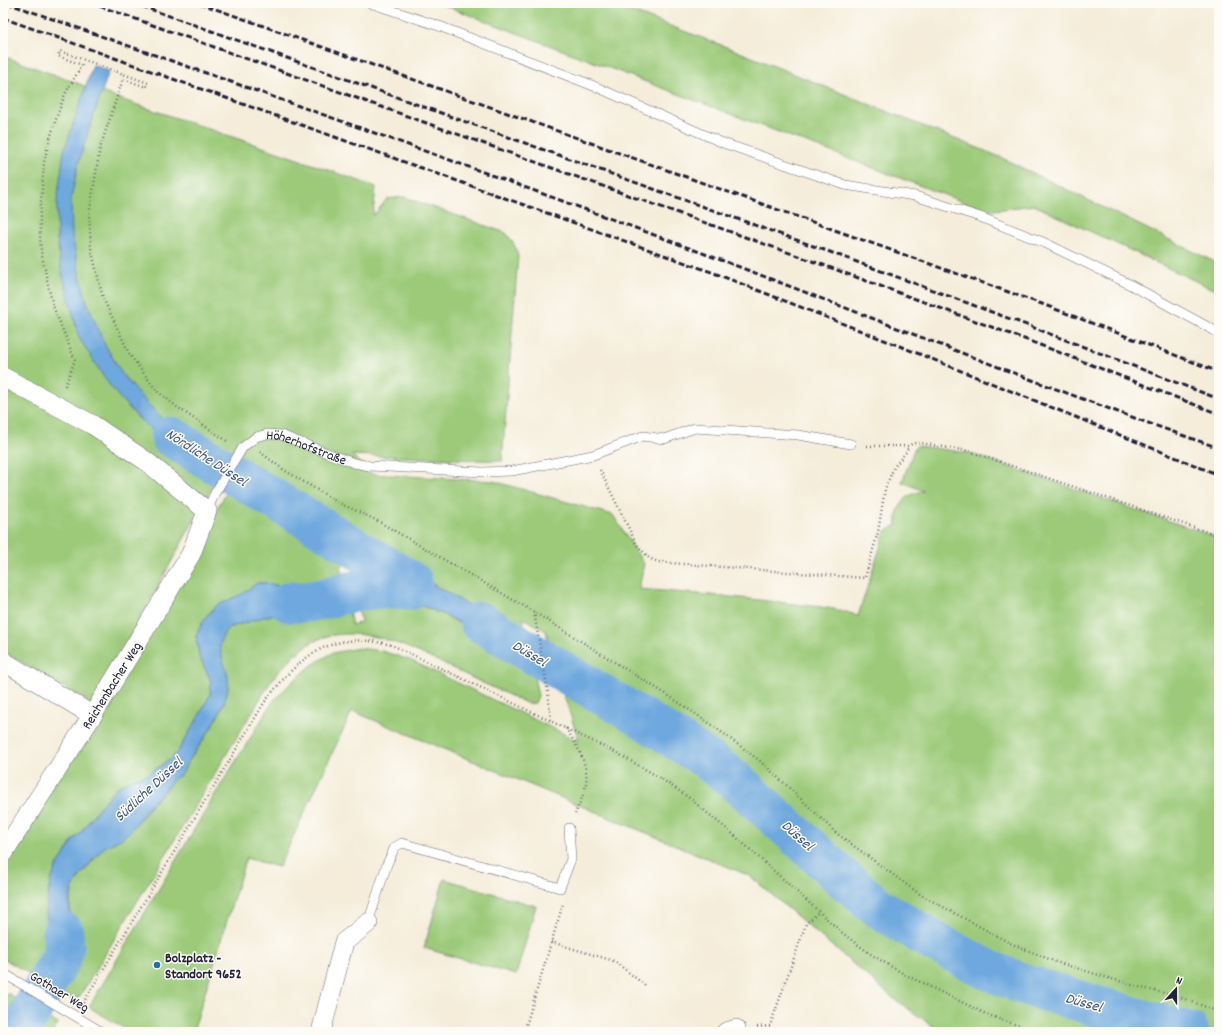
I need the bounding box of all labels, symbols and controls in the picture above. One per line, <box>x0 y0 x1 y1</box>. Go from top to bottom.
water label: Nördliche Düssel <box>161 424 252 494</box>
street label: Höherhofstraße <box>266 426 349 471</box>
water label: Düssel <box>507 636 552 674</box>
street label: Reichenbacher Weg <box>78 638 148 734</box>
water label: Südliche Düssel <box>110 752 189 828</box>
water label: Düssel <box>776 816 819 858</box>
place label: Bolzplatz - Standort 9652 <box>165 949 242 985</box>
marker: Bolzplatz - Standort 9652 <box>152 960 162 970</box>
street label: Gothaer Weg <box>25 967 93 1018</box>
north arrow <box>1156 969 1196 1009</box>
text: N <box>1173 973 1185 990</box>
water label: Düssel <box>1063 988 1106 1020</box>

